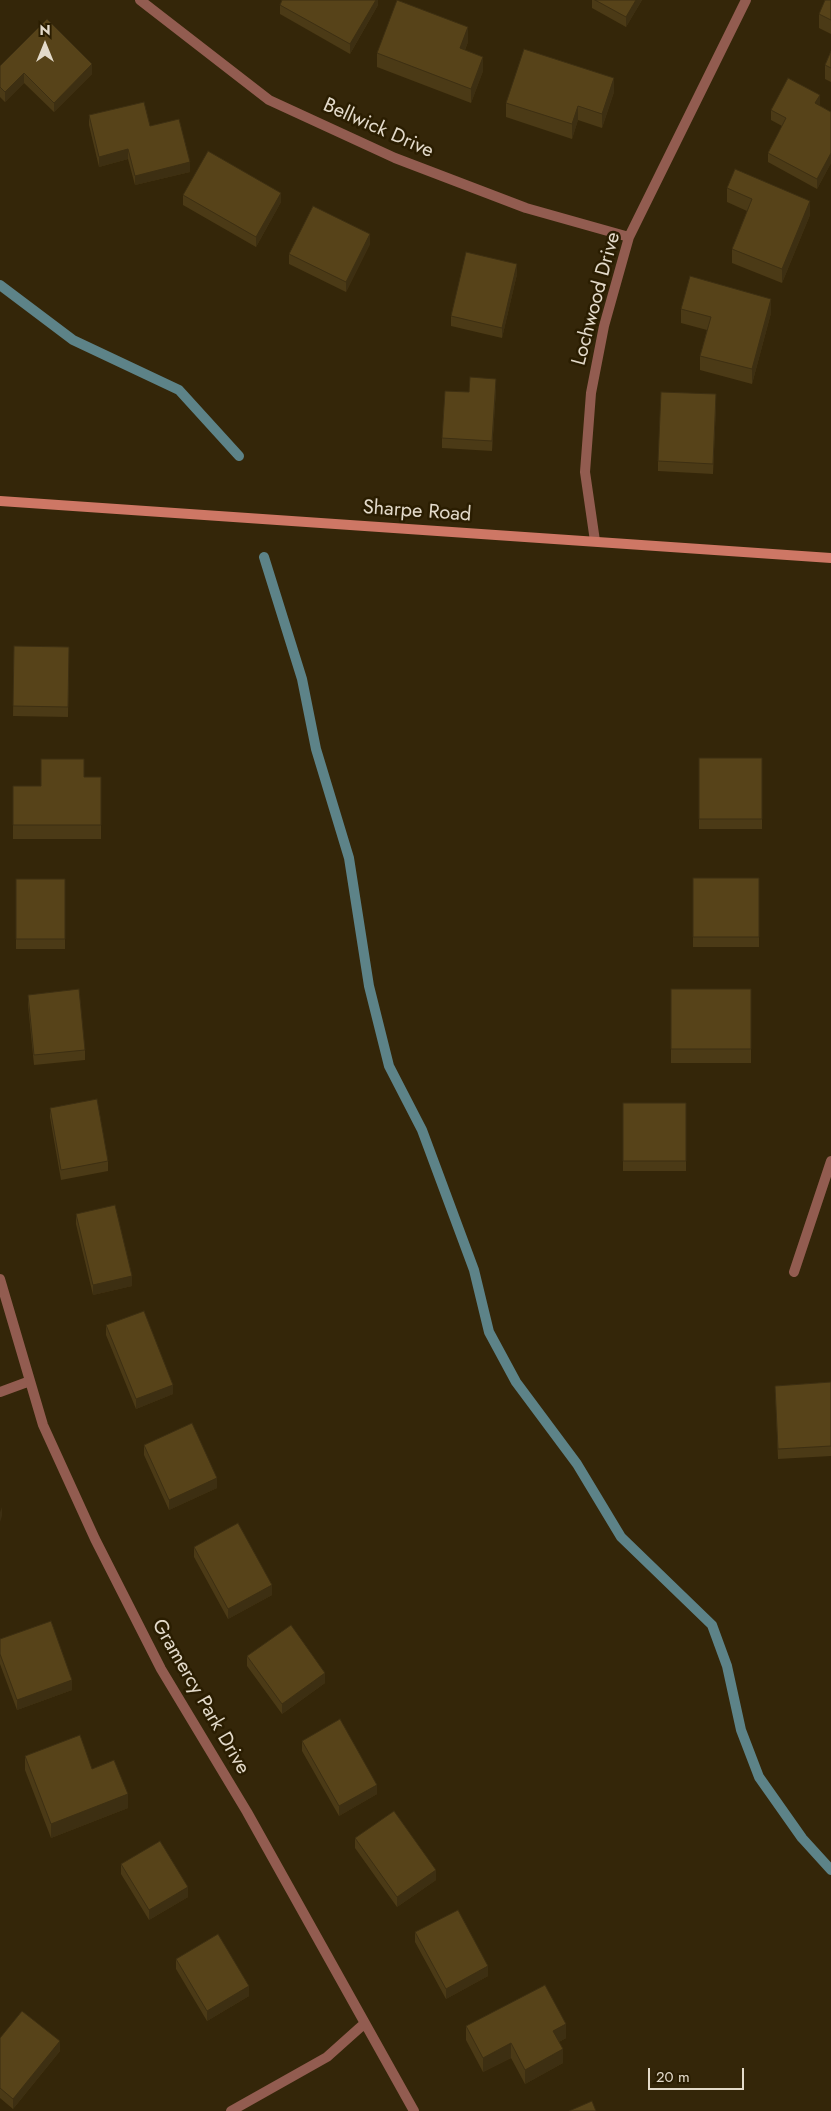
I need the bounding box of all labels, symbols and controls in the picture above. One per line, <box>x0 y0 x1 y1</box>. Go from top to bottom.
north arrow <box>20 20 70 70</box>
text: N <box>39 20 51 40</box>
street label: Bellwick Drive <box>319 94 437 164</box>
street label: Lochwood Drive <box>568 230 626 368</box>
street label: Sharpe Road <box>362 496 472 528</box>
street label: Gramercy Park Drive <box>146 1615 254 1779</box>
scale bar <box>651 2058 747 2090</box>
text: 20 m <box>656 2066 690 2088</box>

